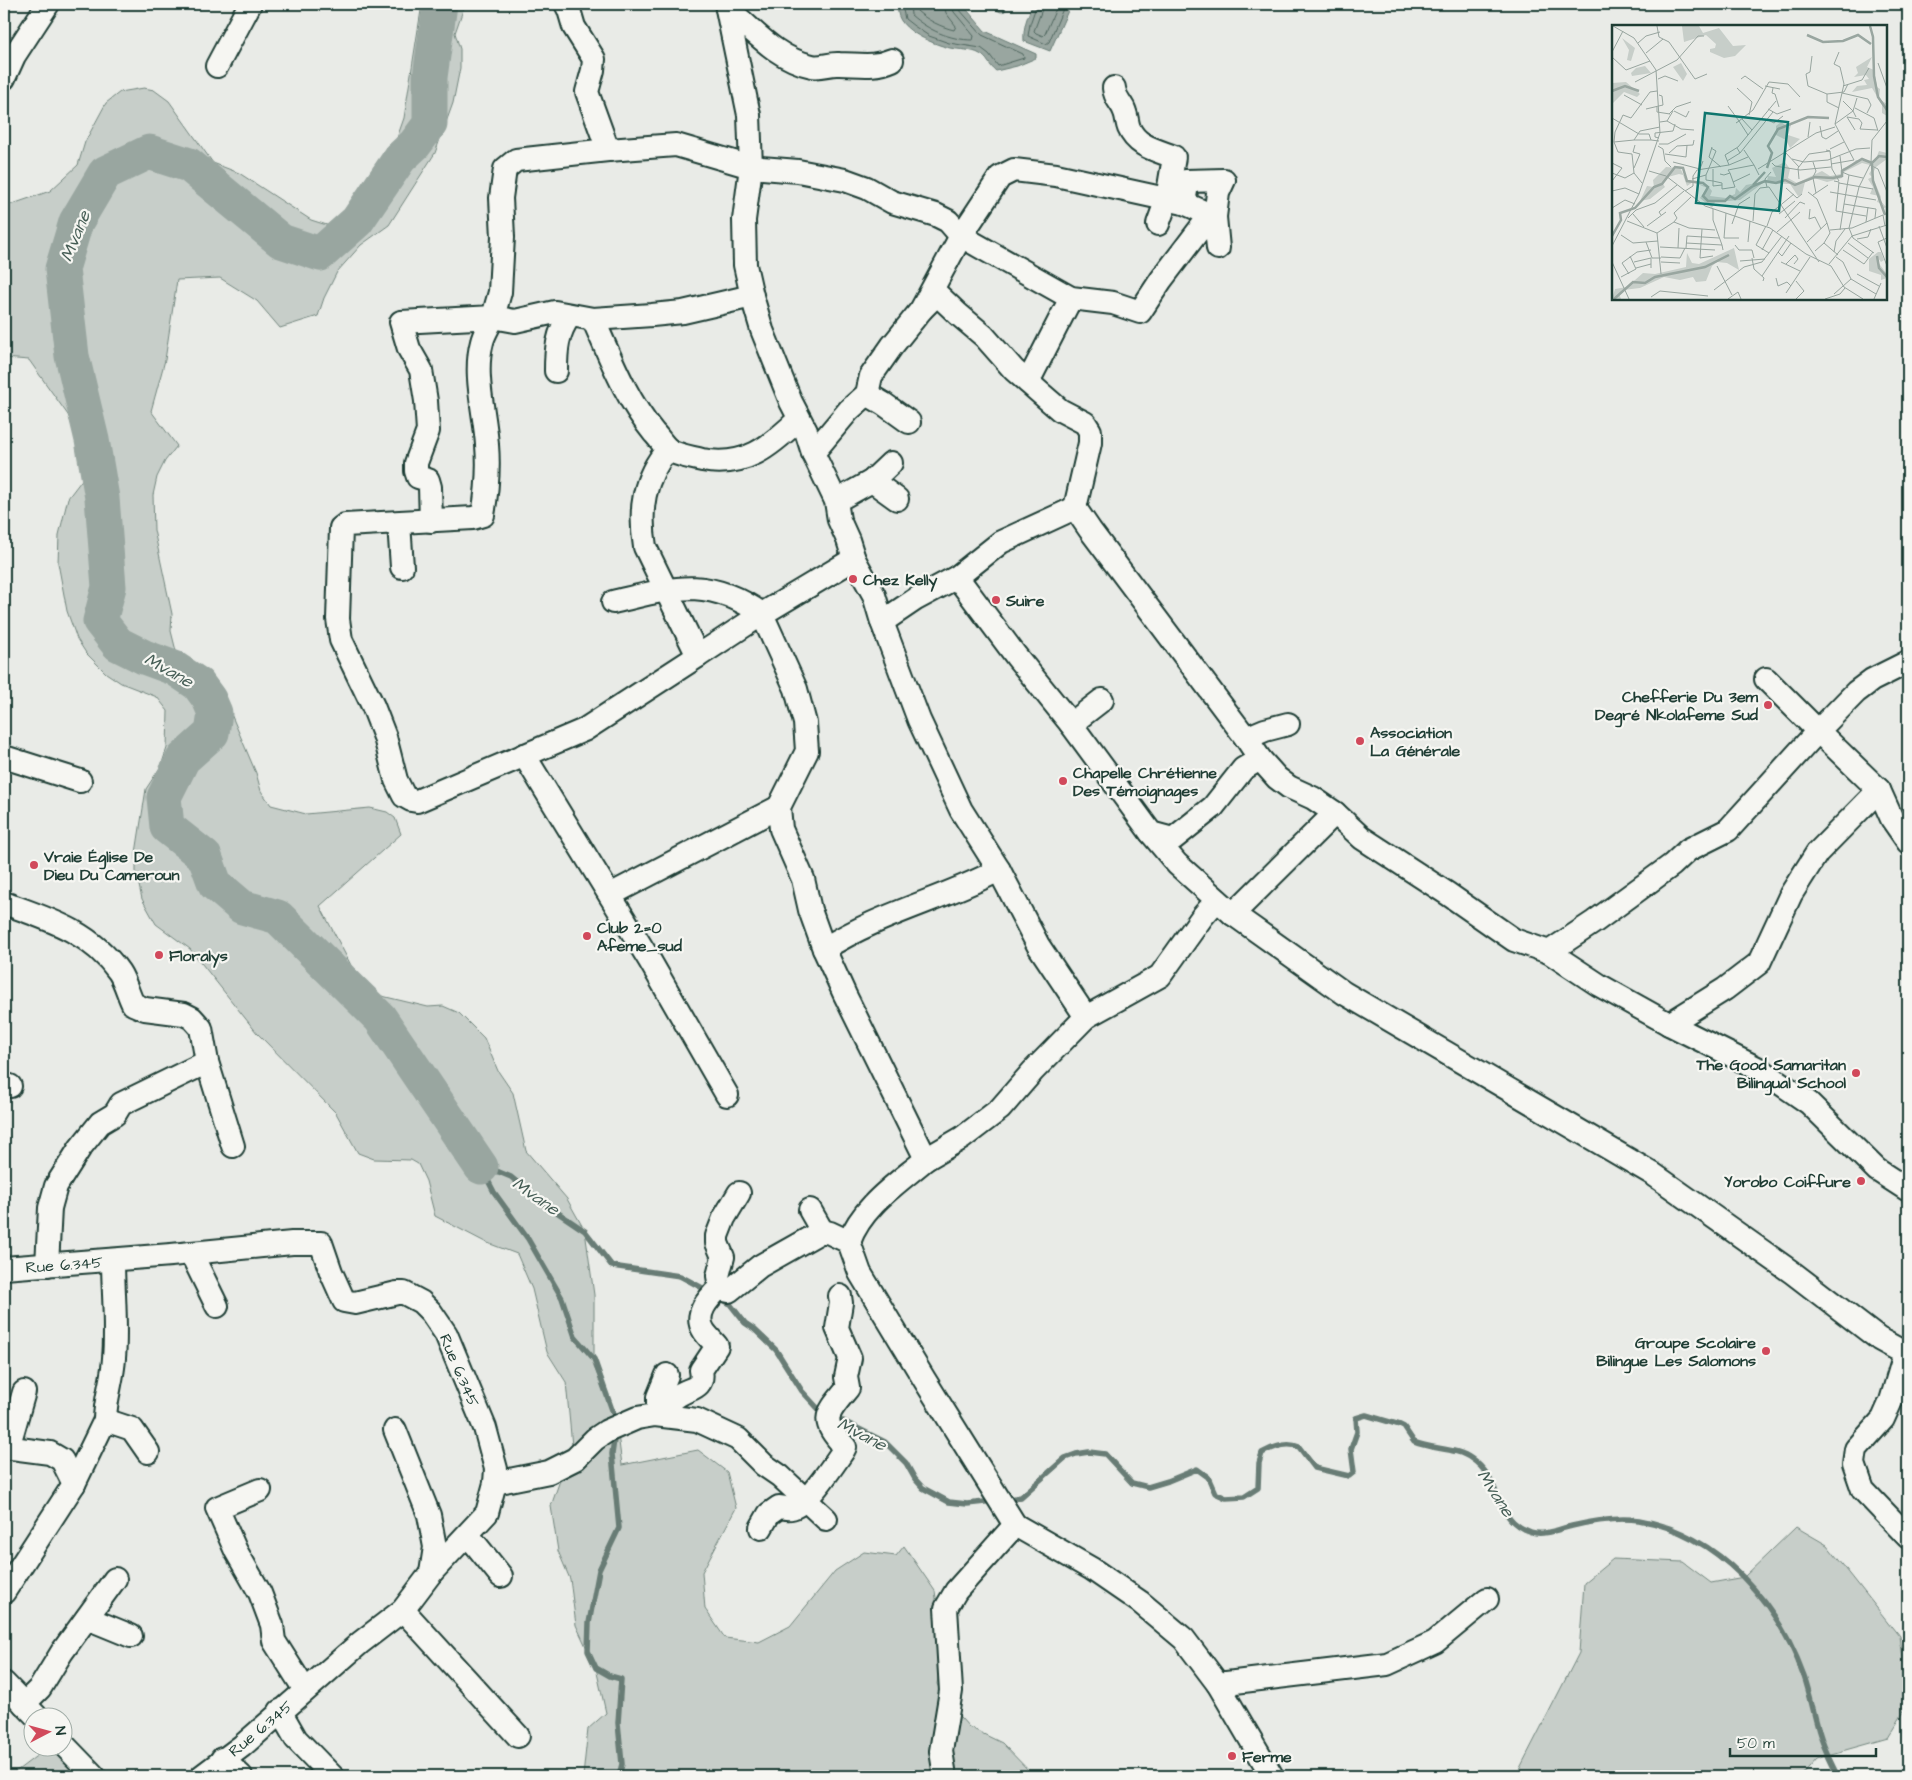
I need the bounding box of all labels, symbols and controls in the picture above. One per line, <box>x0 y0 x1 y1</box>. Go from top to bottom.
inset map <box>1612 25 1887 300</box>
water label: Mvane <box>54 206 97 265</box>
place label: Chez Kelly <box>863 569 938 592</box>
marker: Chez Kelly <box>847 573 859 585</box>
place label: Suire <box>1005 590 1045 612</box>
marker: Suire <box>990 594 1002 606</box>
water label: Mvane <box>140 647 199 695</box>
place label: Chefferie Du 3em Degré Nkolafeme Sud <box>1595 686 1759 728</box>
marker: Chefferie Du 3em Degré Nkolafeme Sud <box>1762 699 1774 711</box>
place label: Association La Générale <box>1370 722 1461 762</box>
marker: Association La Générale <box>1354 735 1366 747</box>
place label: Chapelle Chrétienne Des Témoignages <box>1073 762 1217 804</box>
marker: Chapelle Chrétienne Des Témoignages <box>1057 775 1069 787</box>
place label: Vraie Église De Dieu Du Cameroun <box>43 846 179 886</box>
marker: Vraie Église De Dieu Du Cameroun <box>28 859 40 871</box>
place label: Club 2=0 Afeme_sud <box>597 917 683 957</box>
marker: Club 2=0 Afeme_sud <box>581 930 593 942</box>
place label: Floralys <box>169 945 228 968</box>
marker: Floralys <box>153 949 165 961</box>
place label: The Good Samaritan Bilingual School <box>1695 1054 1846 1096</box>
marker: The Good Samaritan Bilingual School <box>1850 1067 1862 1079</box>
water label: Mvane <box>507 1171 565 1222</box>
place label: Yorobo Coiffure <box>1724 1171 1851 1193</box>
marker: Yorobo Coiffure <box>1855 1175 1867 1187</box>
street label: Rue 6.345 <box>25 1251 104 1279</box>
street label: Rue 6.345 <box>434 1331 485 1411</box>
place label: Groupe Scolaire Bilingue Les Salomons <box>1596 1332 1756 1374</box>
marker: Groupe Scolaire Bilingue Les Salomons <box>1760 1345 1772 1357</box>
water label: Mvane <box>833 1411 892 1458</box>
water label: Mvane <box>1471 1465 1521 1523</box>
street label: Rue 6.345 <box>224 1695 298 1762</box>
north arrow <box>22 1708 72 1758</box>
text: N <box>50 1725 70 1736</box>
scale bar <box>1730 1725 1876 1757</box>
text: 50 m <box>1737 1733 1775 1754</box>
place label: Ferme <box>1242 1746 1292 1768</box>
marker: Ferme <box>1226 1750 1238 1762</box>

